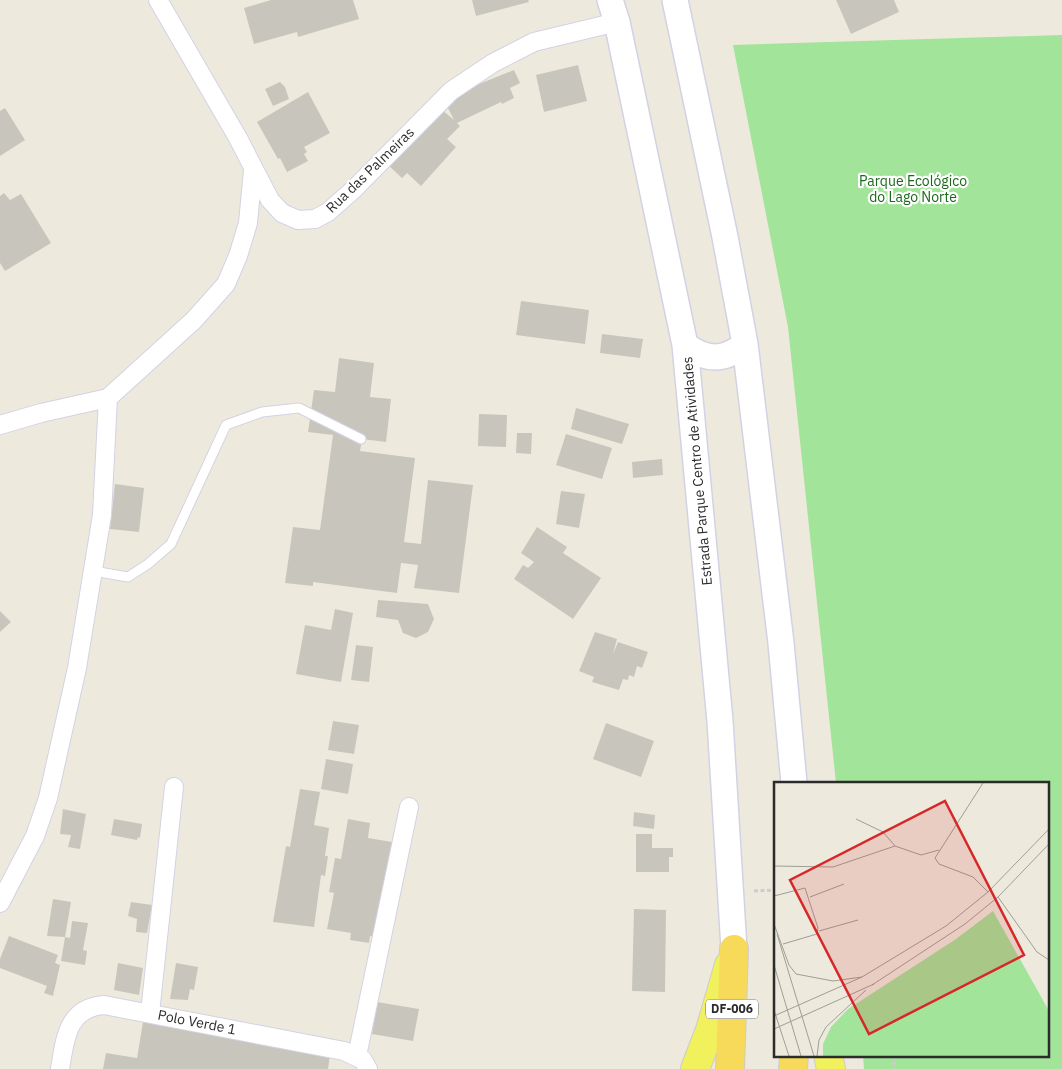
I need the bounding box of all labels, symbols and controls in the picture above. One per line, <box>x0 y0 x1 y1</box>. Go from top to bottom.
street label: Rua das Palmeiras <box>322 123 418 217</box>
park label: Parque Ecológico do Lago Norte <box>859 172 967 206</box>
street label: Estrada Parque Centro de Atividades <box>678 356 716 586</box>
inset map <box>774 782 1050 1056</box>
road number: DF-006 <box>706 1000 758 1019</box>
street label: Polo Verde 1 <box>156 1006 238 1038</box>

